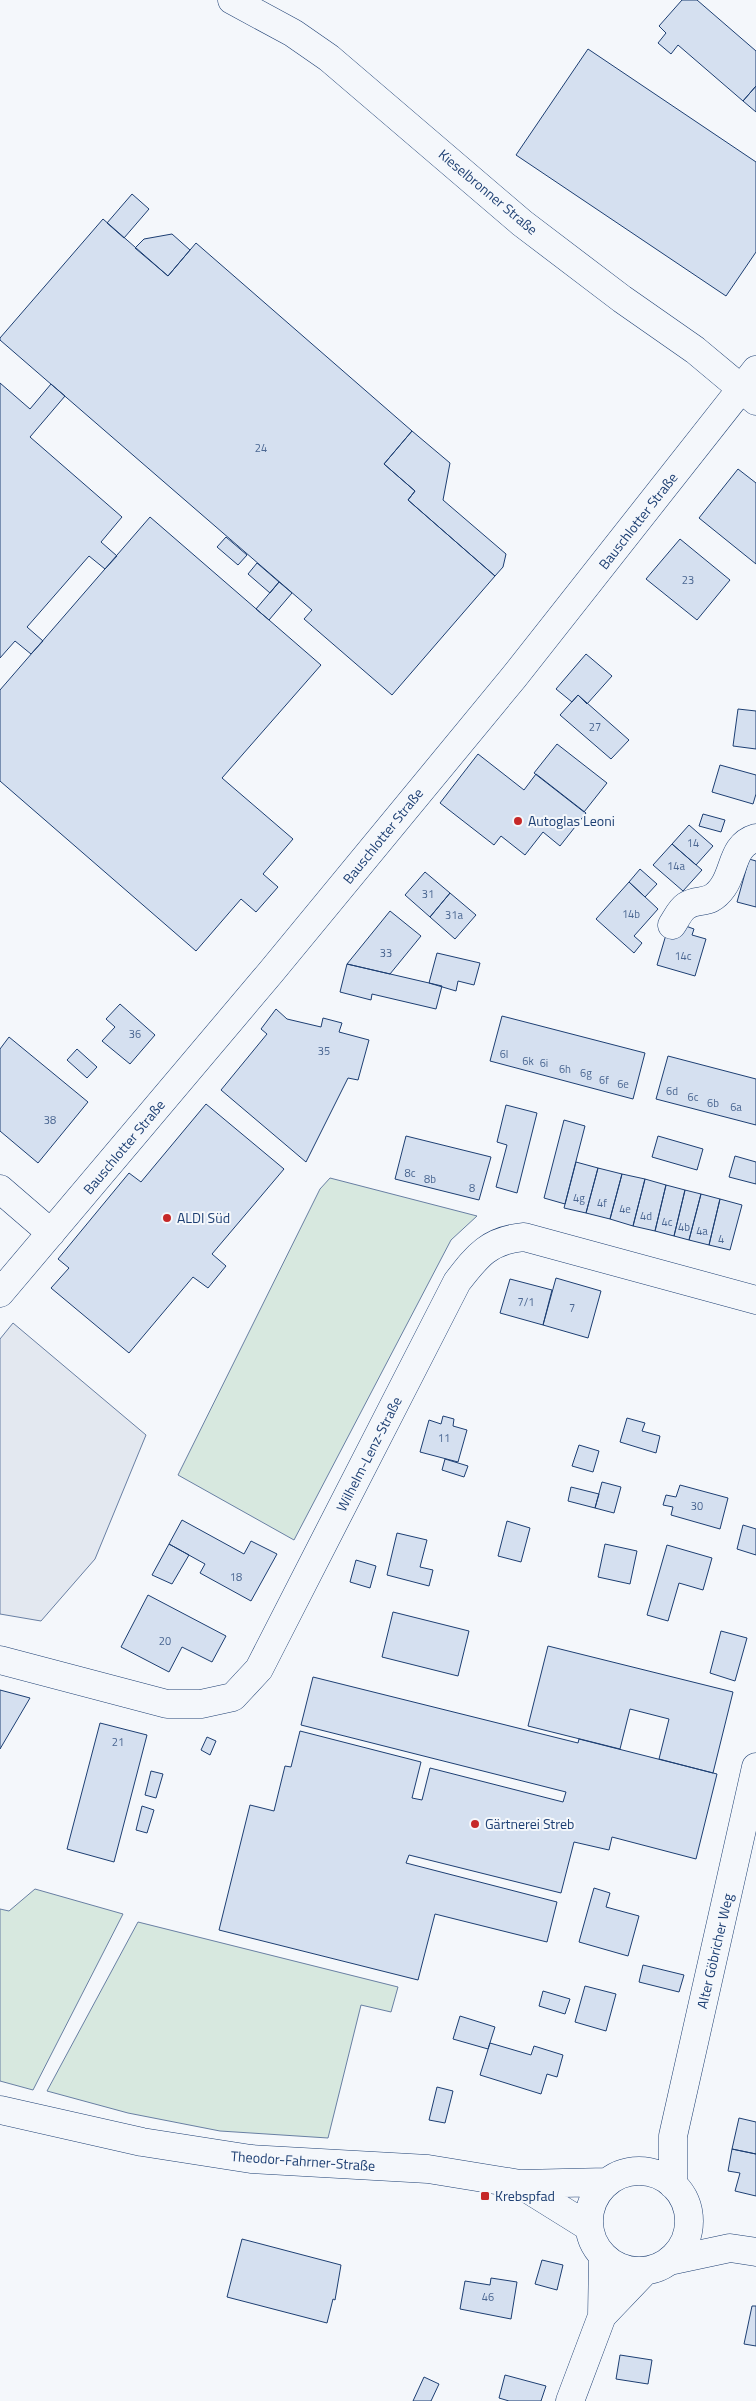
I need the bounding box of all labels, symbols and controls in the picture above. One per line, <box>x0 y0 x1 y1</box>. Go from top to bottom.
street label: Kieselbronner Straße <box>434 144 542 239</box>
house number: 24 <box>255 440 267 456</box>
street label: Bauschlotter Straße <box>593 468 682 574</box>
house number: 23 <box>682 572 694 588</box>
house number: 27 <box>589 719 601 735</box>
street label: Bauschlotter Straße <box>337 783 428 888</box>
place label: Autoglas Leoni <box>528 810 615 831</box>
marker: Autoglas Leoni <box>512 815 524 827</box>
house number: 14 <box>687 835 699 851</box>
house number: 14a <box>667 858 685 874</box>
house number: 31 <box>422 886 434 902</box>
house number: 14b <box>622 906 640 922</box>
house number: 31a <box>445 907 463 923</box>
house number: 33 <box>380 945 392 961</box>
house number: 14c <box>674 948 692 964</box>
house number: 36 <box>129 1026 141 1042</box>
house number: 35 <box>318 1043 330 1059</box>
house number: 6l <box>500 1046 508 1062</box>
house number: 6k <box>522 1053 534 1069</box>
house number: 6i <box>540 1055 548 1071</box>
house number: 6h <box>559 1061 571 1077</box>
house number: 6g <box>580 1065 592 1081</box>
house number: 6f <box>599 1072 609 1088</box>
house number: 6e <box>617 1076 629 1092</box>
house number: 6d <box>666 1083 678 1099</box>
house number: 6c <box>688 1089 699 1105</box>
street label: Bauschlotter Straße <box>78 1095 170 1199</box>
house number: 6b <box>707 1095 719 1111</box>
house number: 6a <box>730 1099 742 1115</box>
house number: 38 <box>44 1112 56 1128</box>
house number: 8c <box>405 1165 416 1181</box>
house number: 8b <box>424 1171 436 1187</box>
house number: 8 <box>469 1180 475 1196</box>
house number: 4g <box>573 1190 585 1206</box>
house number: 4f <box>597 1195 607 1211</box>
house number: 4e <box>619 1201 631 1217</box>
place label: ALDI Süd <box>177 1207 230 1228</box>
house number: 4d <box>640 1208 652 1224</box>
marker: ALDI Süd <box>161 1212 173 1224</box>
house number: 4c <box>662 1214 673 1230</box>
house number: 4b <box>678 1219 690 1235</box>
house number: 4a <box>696 1223 708 1239</box>
house number: 4 <box>718 1231 724 1247</box>
house number: 7/1 <box>518 1294 534 1310</box>
house number: 7 <box>569 1300 575 1316</box>
street label: Wilhelm-Lenz-Straße <box>330 1393 407 1515</box>
house number: 11 <box>438 1430 450 1446</box>
house number: 30 <box>691 1498 703 1514</box>
house number: 18 <box>230 1569 242 1585</box>
house number: 20 <box>159 1633 171 1649</box>
house number: 21 <box>112 1734 124 1750</box>
place label: Gärtnerei Streb <box>485 1813 574 1834</box>
marker: Gärtnerei Streb <box>469 1818 481 1830</box>
street label: Alter Göbricher Weg <box>691 1891 738 2011</box>
street label: Theodor-Fahrner-Straße <box>230 2145 376 2176</box>
place label: Krebspfad <box>495 2185 555 2206</box>
marker: Krebspfad <box>479 2190 491 2202</box>
house number: 46 <box>482 2289 494 2305</box>

